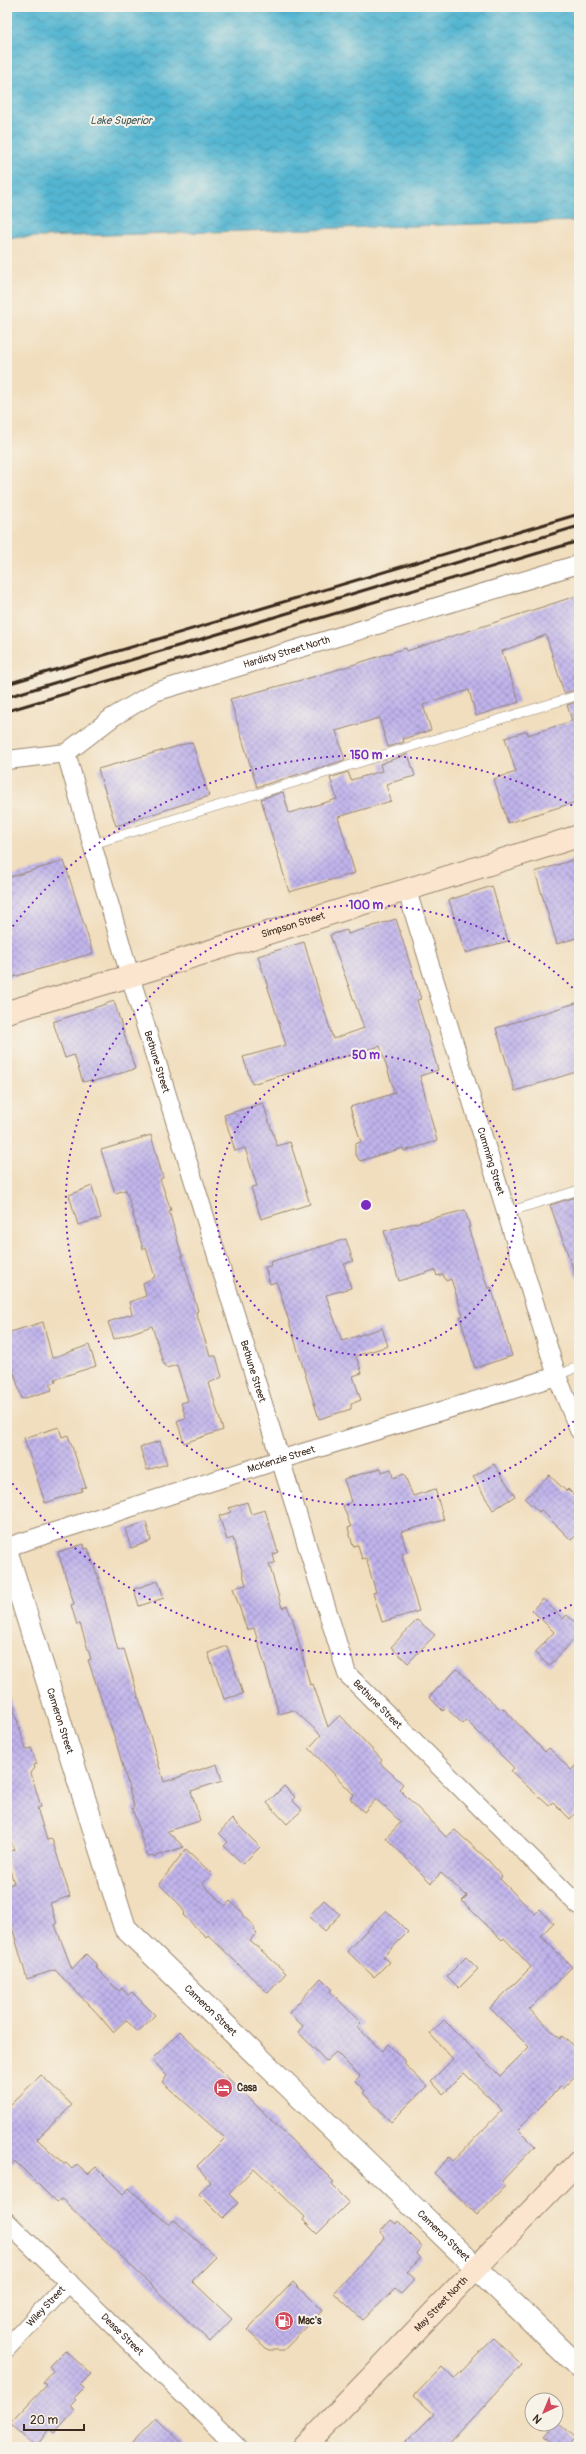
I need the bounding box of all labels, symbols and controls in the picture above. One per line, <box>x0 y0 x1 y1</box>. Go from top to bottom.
water label: Lake Superior <box>90 114 154 127</box>
street label: Hardisty Street North <box>242 633 332 671</box>
text: 150 m <box>350 748 383 763</box>
text: 100 m <box>349 898 384 913</box>
street label: Simpson Street <box>260 909 327 941</box>
street label: Bethune Street <box>141 1029 172 1095</box>
text: 50 m <box>352 1048 380 1063</box>
street label: Cumming Street <box>474 1126 507 1198</box>
centre of rings <box>359 1198 373 1212</box>
street label: Bethune Street <box>238 1339 268 1405</box>
street label: McKenzie Street <box>246 1443 317 1476</box>
street label: Bethune Street <box>350 1677 405 1732</box>
street label: Cameron Street <box>44 1687 76 1756</box>
street label: Cameron Street <box>182 1983 240 2039</box>
hotel icon: Casa <box>212 2077 234 2099</box>
place label: Casa <box>237 2082 257 2094</box>
street label: Cameron Street <box>415 2208 473 2265</box>
street label: May Street North <box>412 2274 471 2334</box>
street label: Wiley Street <box>24 2283 69 2329</box>
fuel station icon: Mac's <box>273 2310 295 2332</box>
street label: Dease Street <box>98 2311 147 2359</box>
place label: Mac's <box>298 2315 322 2327</box>
north arrow <box>524 2392 564 2432</box>
scale bar <box>24 2406 84 2432</box>
text: N <box>530 2411 545 2426</box>
text: 20 m <box>30 2413 59 2428</box>

